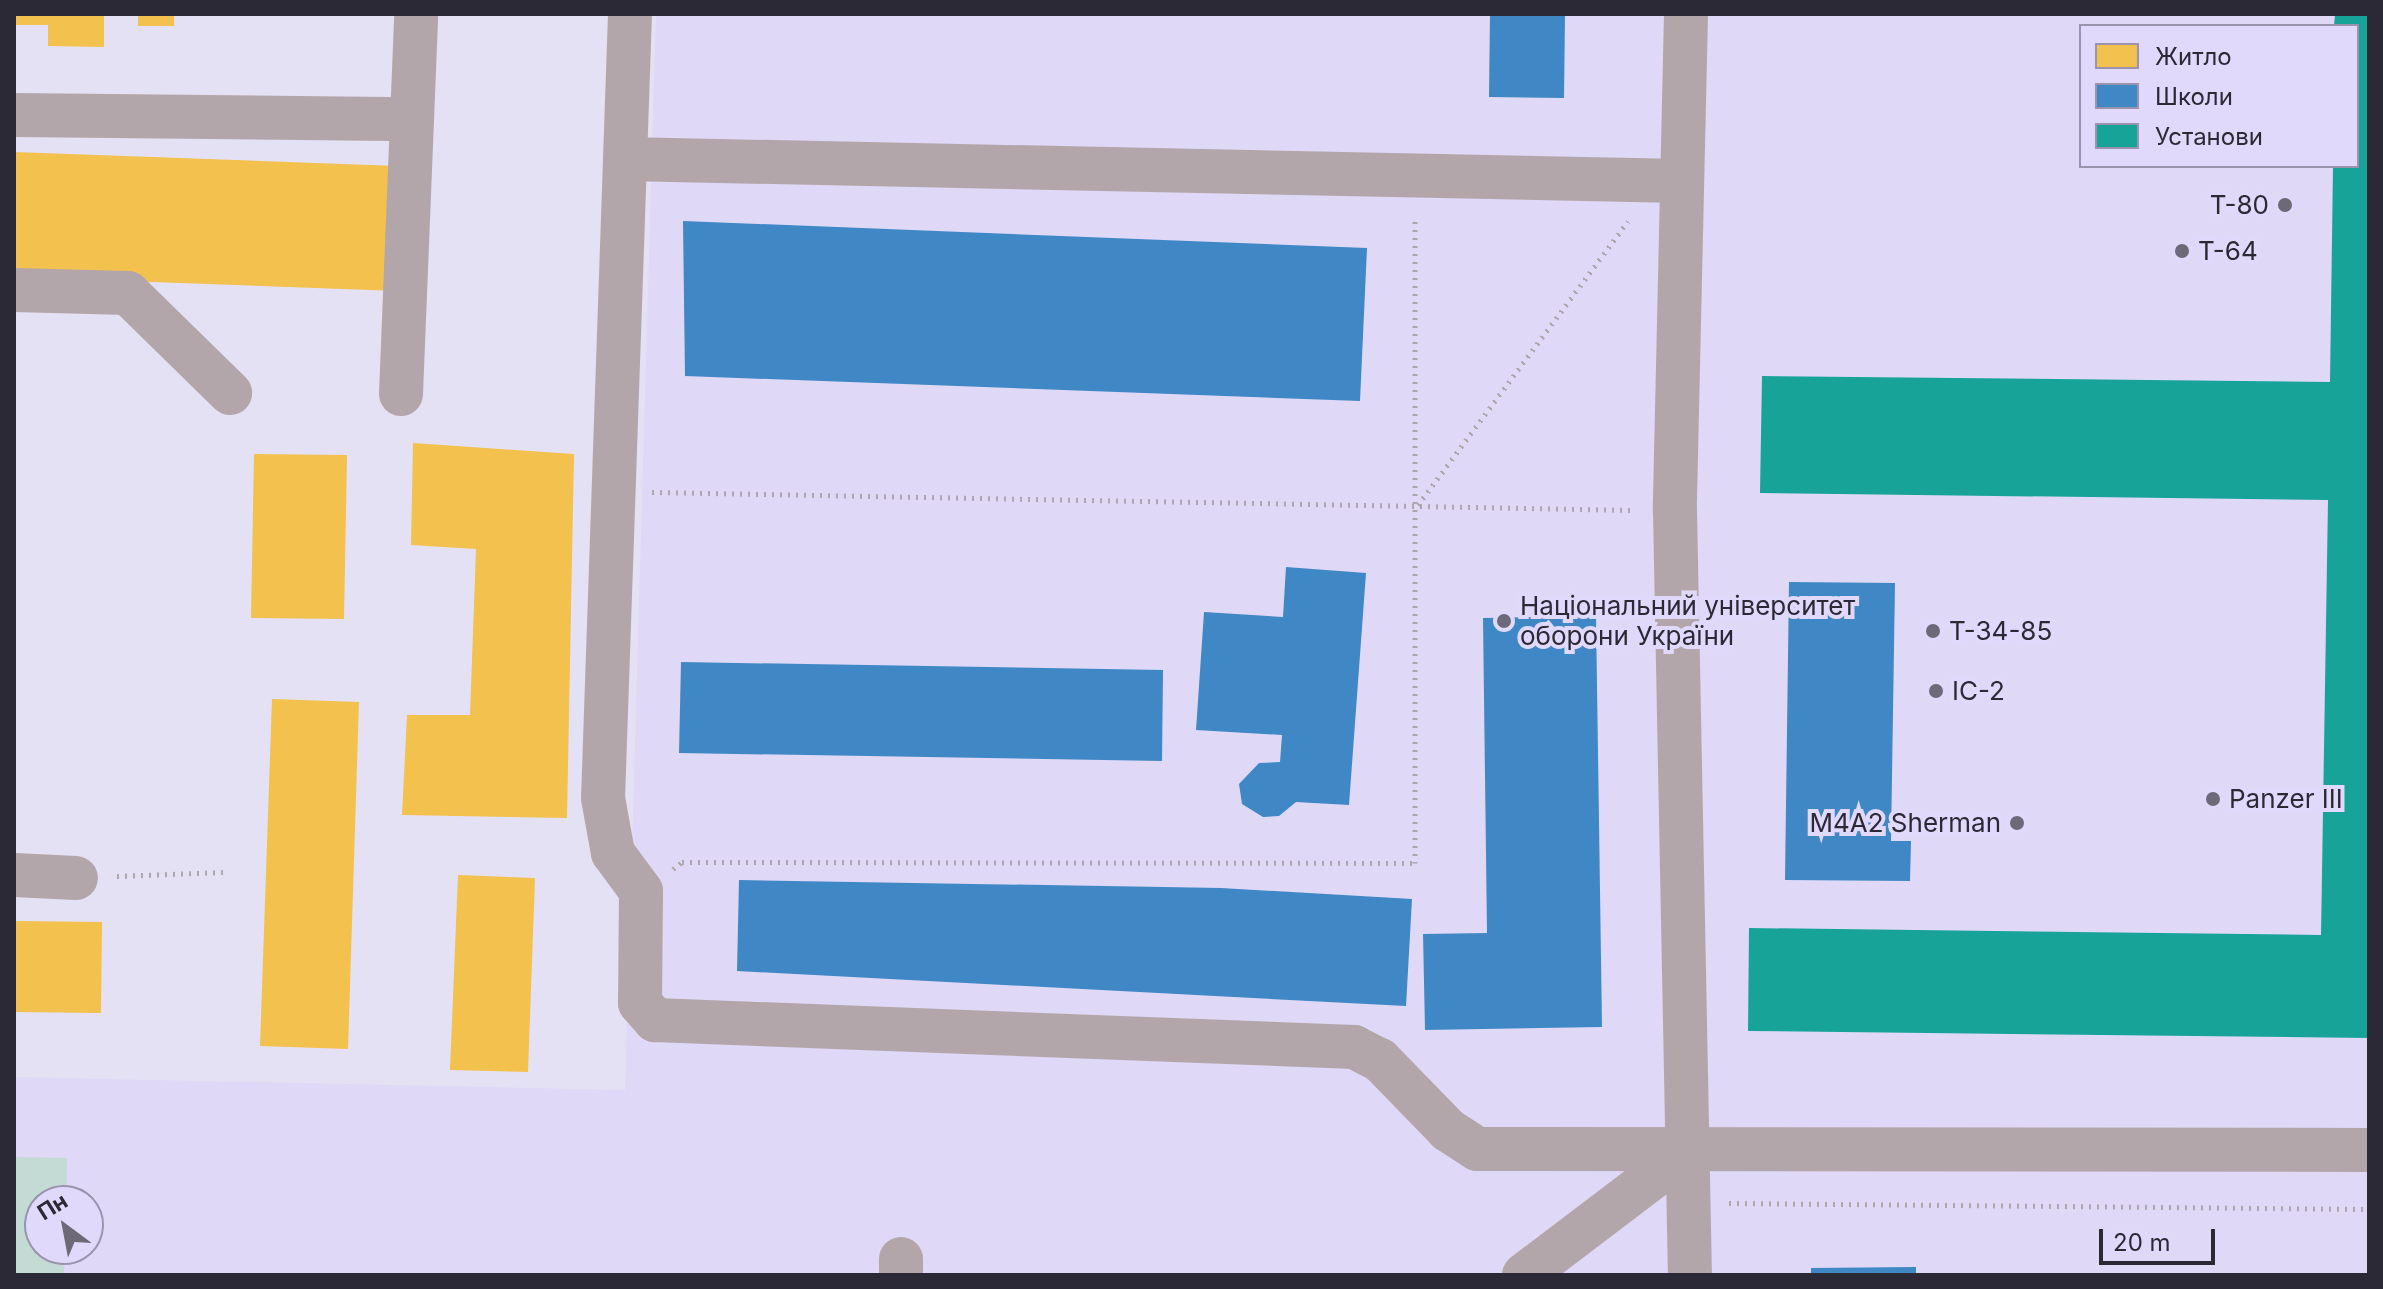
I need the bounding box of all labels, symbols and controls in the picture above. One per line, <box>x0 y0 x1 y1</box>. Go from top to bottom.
legend <box>2079 24 2359 168</box>
text: Житло <box>2155 42 2232 71</box>
text: Школи <box>2155 82 2233 111</box>
text: Установи <box>2155 122 2263 151</box>
place label: Т-80 <box>2210 189 2269 221</box>
marker: Т-80 <box>2276 196 2294 214</box>
place label: Т-64 <box>2198 235 2258 267</box>
marker: Т-64 <box>2173 242 2191 260</box>
place label: Національний університет оборони України <box>1520 590 1855 652</box>
marker: Національний університет оборони України <box>1495 612 1513 630</box>
place label: Т-34-85 <box>1949 615 2052 647</box>
marker: Т-34-85 <box>1924 622 1942 640</box>
place label: ІС-2 <box>1952 675 2005 707</box>
marker: ІС-2 <box>1927 682 1945 700</box>
place label: Panzer III <box>2229 783 2343 815</box>
marker: Panzer III <box>2204 790 2222 808</box>
place label: M4A2 Sherman <box>1809 807 2001 839</box>
marker: M4A2 Sherman <box>2008 814 2026 832</box>
north arrow <box>24 1185 104 1265</box>
text: Пн <box>33 1187 72 1225</box>
scale bar <box>2103 1213 2219 1263</box>
text: 20 m <box>2113 1228 2171 1257</box>

